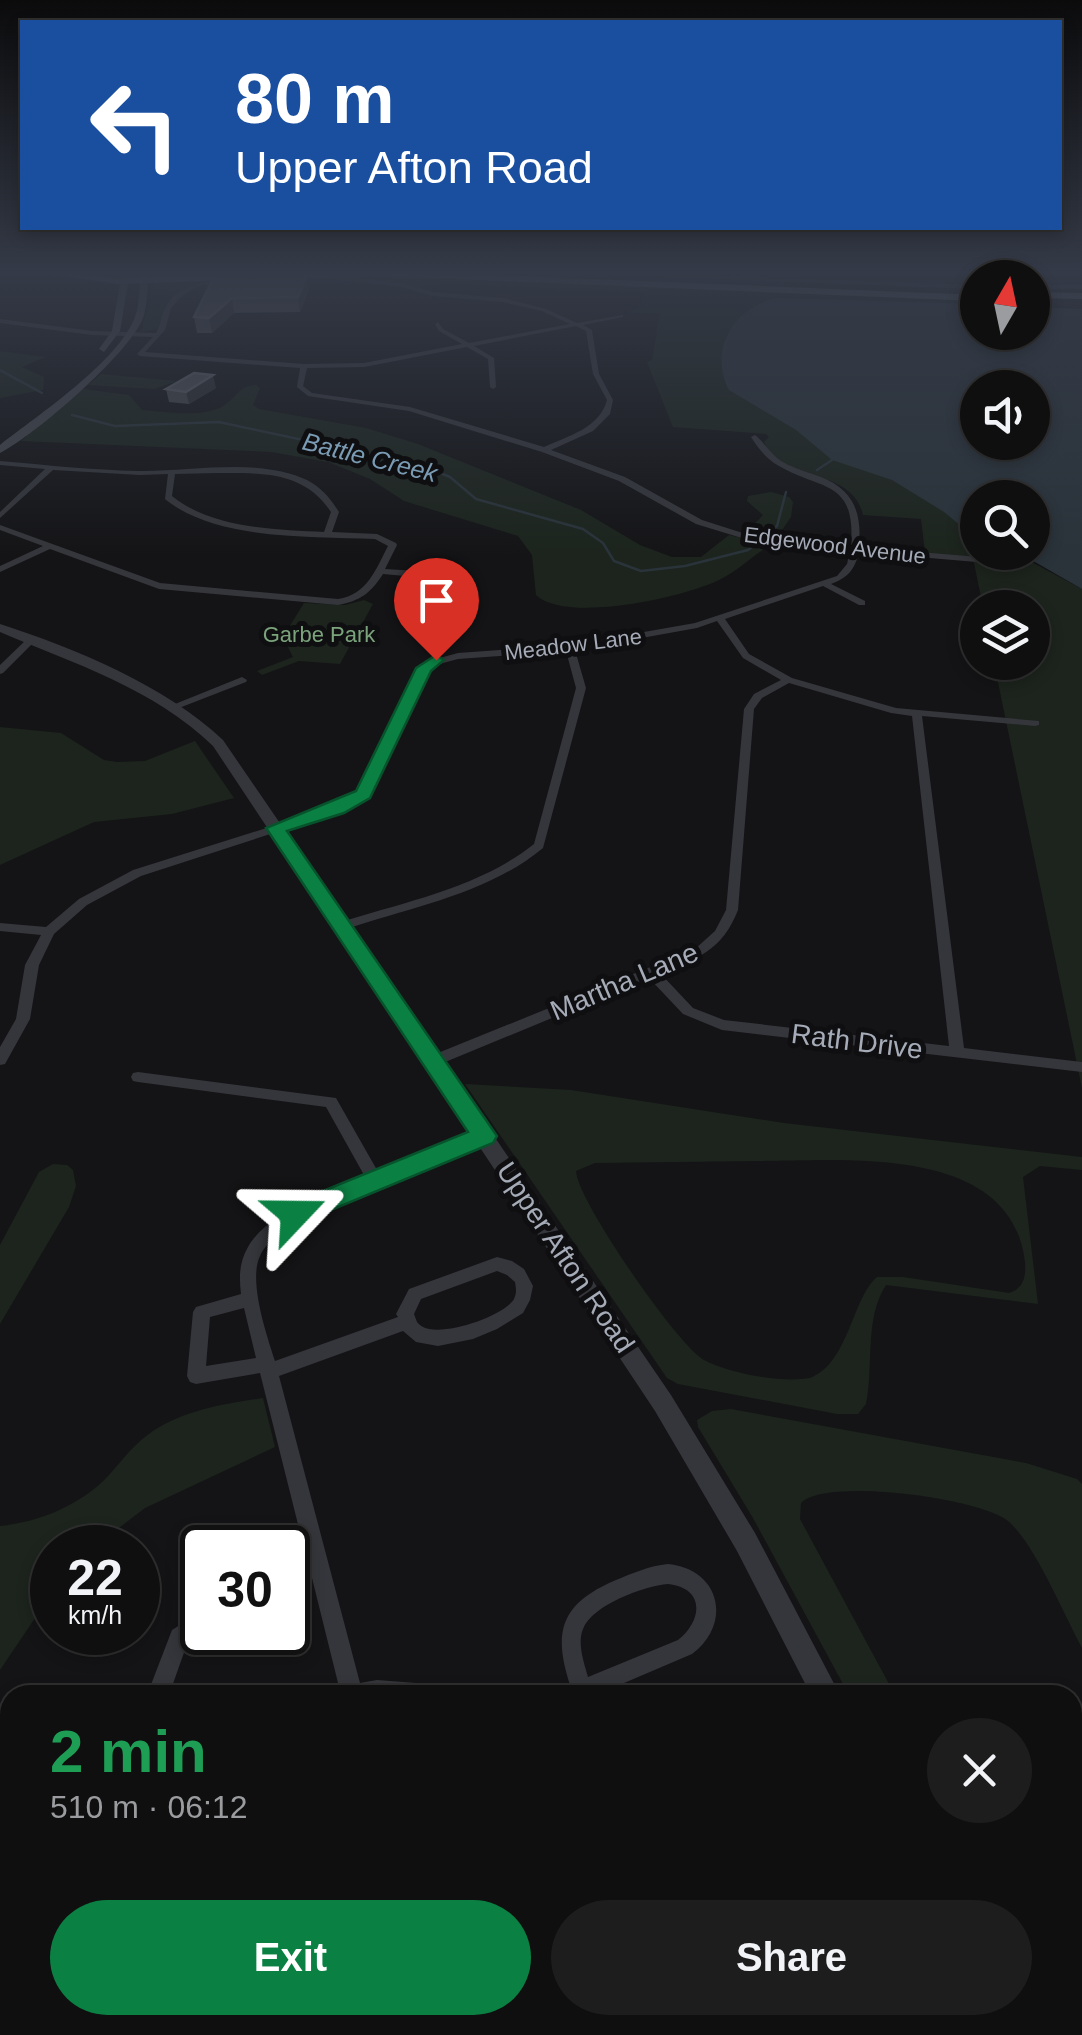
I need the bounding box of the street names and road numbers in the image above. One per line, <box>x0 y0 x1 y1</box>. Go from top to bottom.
street label: Edgewood Avenue <box>743 522 927 569</box>
street label: Meadow Lane <box>503 624 643 665</box>
street label: Martha Lane <box>546 936 703 1026</box>
street label: Rath Drive <box>789 1018 924 1065</box>
street label: Upper Afton Road <box>490 1156 641 1358</box>

